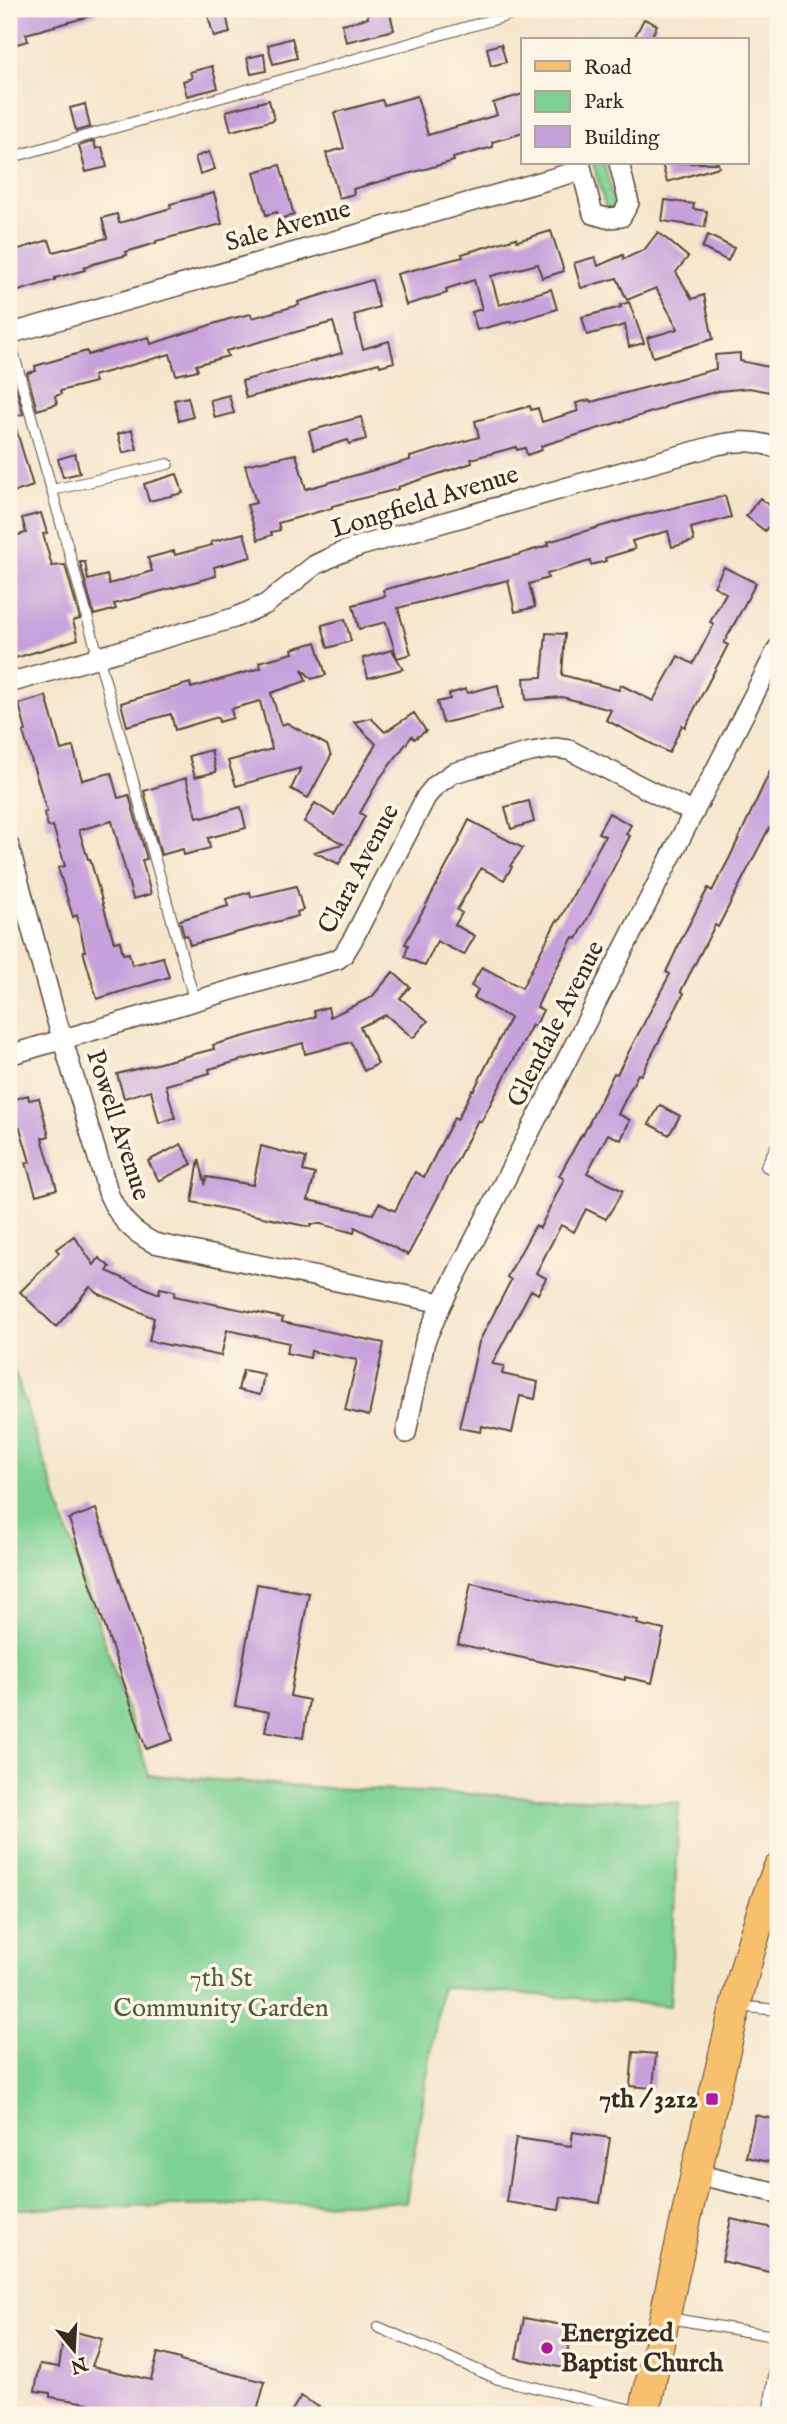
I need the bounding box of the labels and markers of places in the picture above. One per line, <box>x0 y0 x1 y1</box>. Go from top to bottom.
place label: 7th / 3212 <box>599 2083 698 2116</box>
marker: 7th / 3212 <box>704 2091 720 2107</box>
place label: Energized Baptist Church <box>561 2317 725 2380</box>
marker: Energized Baptist Church <box>539 2340 555 2356</box>

